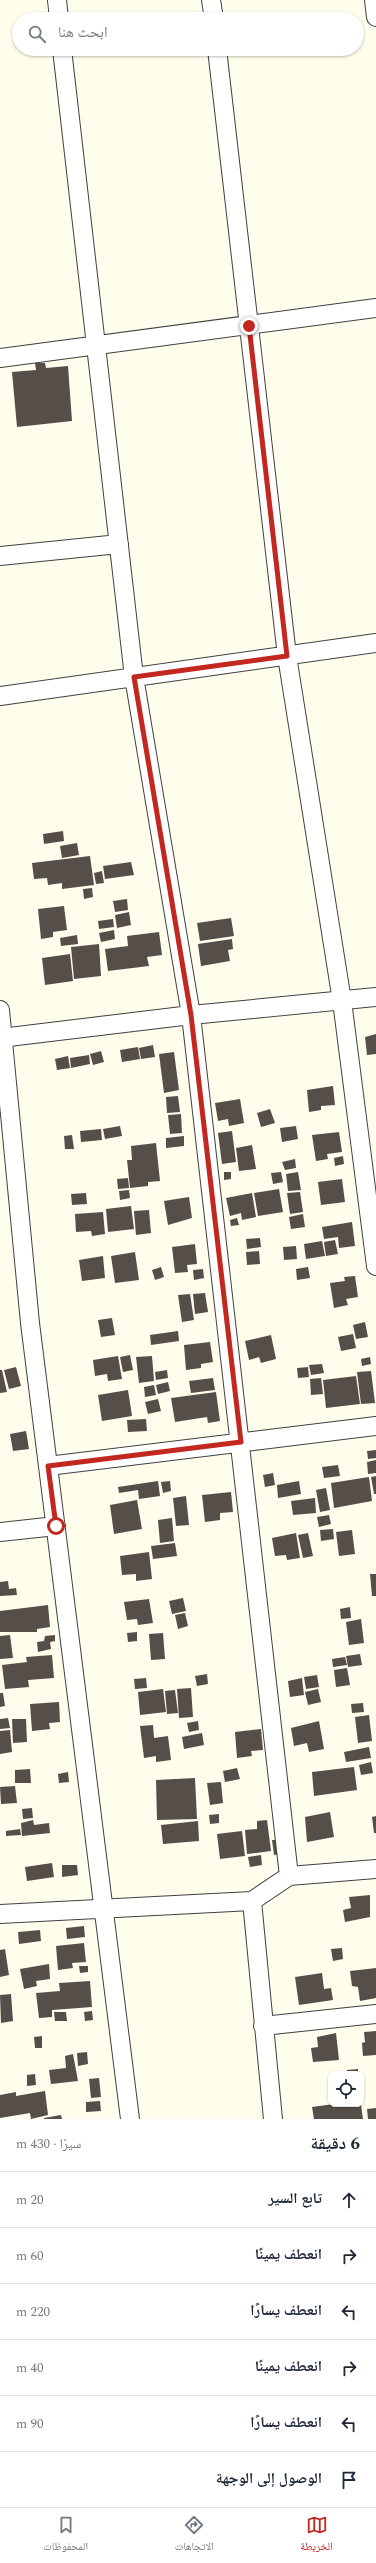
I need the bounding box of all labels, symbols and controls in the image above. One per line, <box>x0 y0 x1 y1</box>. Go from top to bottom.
search box <box>12 12 364 56</box>
text: ابحث هنا <box>58 21 108 44</box>
icon: search <box>26 23 48 45</box>
route end <box>240 317 258 335</box>
route start <box>47 1517 65 1535</box>
map controls <box>328 2071 364 2107</box>
button: locate <box>328 2071 364 2107</box>
text: 6 دقيقة <box>311 2131 360 2157</box>
text: سيرًا · 430 m <box>16 2134 81 2154</box>
text: تابع السير <box>268 2187 322 2210</box>
icon: ahead <box>338 2189 360 2211</box>
text: 20 m <box>16 2190 43 2210</box>
text: انعطف يمينًا <box>255 2243 322 2266</box>
icon: right <box>338 2245 360 2267</box>
text: 60 m <box>16 2246 43 2266</box>
text: انعطف يسارًا <box>250 2299 322 2322</box>
icon: left <box>338 2301 360 2323</box>
text: 220 m <box>16 2302 50 2322</box>
text: انعطف يمينًا <box>255 2355 322 2378</box>
icon: right <box>338 2357 360 2379</box>
text: 40 m <box>16 2358 43 2378</box>
text: انعطف يسارًا <box>250 2411 322 2434</box>
icon: left <box>338 2413 360 2435</box>
text: 90 m <box>16 2414 43 2434</box>
text: الوصول إلى الوجهة <box>216 2467 322 2490</box>
icon: arrive <box>338 2469 360 2491</box>
tab: المحفوظات <box>43 2514 88 2557</box>
tab: الاتجاهات <box>175 2514 214 2557</box>
tab: الخريطة <box>300 2514 333 2557</box>

